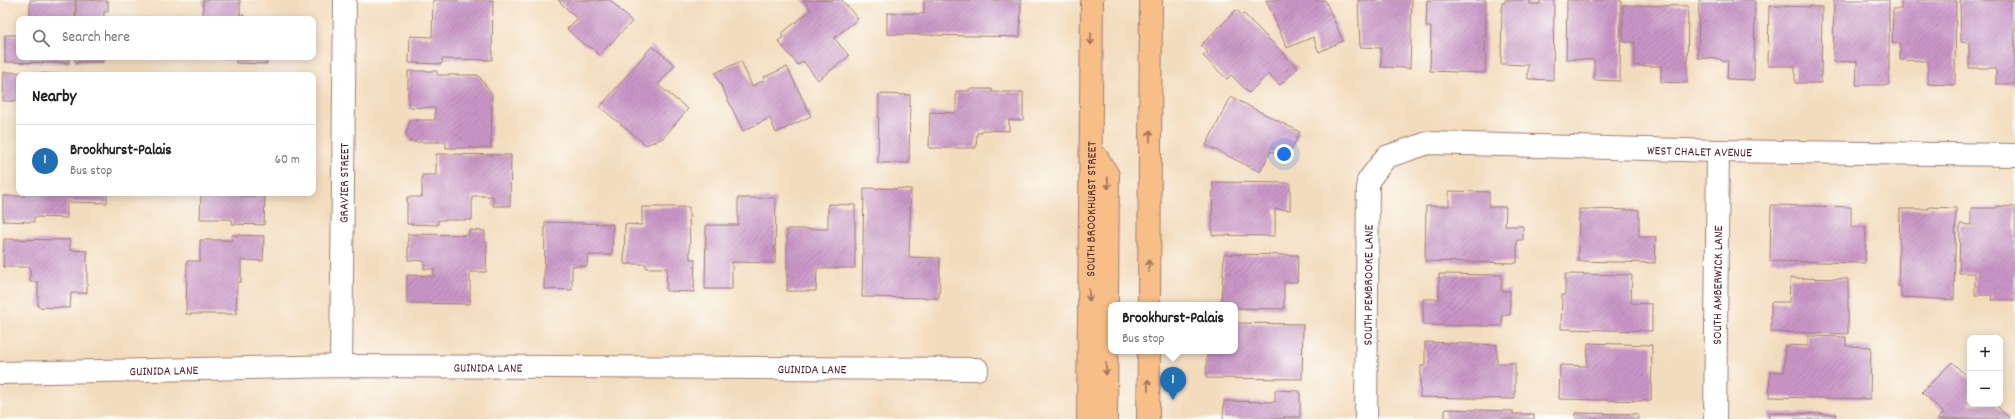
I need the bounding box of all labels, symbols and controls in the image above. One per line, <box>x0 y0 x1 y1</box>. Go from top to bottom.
search box <box>16 16 316 60</box>
icon: search <box>30 27 52 49</box>
text: Search here <box>62 27 130 49</box>
one-way arrow <box>1087 32 1095 45</box>
text: Nearby <box>32 86 76 110</box>
one-way arrow <box>1146 130 1154 143</box>
text: Brookhurst-Palais <box>70 140 172 162</box>
street label: SOUTH BROOKHURST STREET <box>1082 141 1103 277</box>
street label: WEST CHALET AVENUE <box>1647 142 1752 163</box>
street label: GRAVIER STREET <box>336 143 355 223</box>
your location <box>1274 144 1294 164</box>
text: 1 <box>44 151 46 170</box>
text: 60 m <box>275 151 300 170</box>
text: Bus stop <box>70 162 112 181</box>
one-way arrow <box>1105 176 1112 189</box>
street label: SOUTH PEMBROOKE LANE <box>1360 224 1380 346</box>
street label: SOUTH AMBERWICK LANE <box>1709 225 1729 345</box>
one-way arrow <box>1145 260 1153 273</box>
one-way arrow <box>1085 288 1093 301</box>
popup <box>1108 302 1238 354</box>
text: Brookhurst-Palais <box>1122 308 1224 330</box>
text: Bus stop <box>1122 330 1164 349</box>
map controls <box>1967 335 2003 407</box>
button: + <box>1967 335 2003 371</box>
street label: GUINIDA LANE <box>453 360 523 379</box>
street label: GUINIDA LANE <box>777 361 847 380</box>
street label: GUINIDA LANE <box>129 362 199 382</box>
one-way arrow <box>1102 362 1110 375</box>
pin: 1 <box>1160 367 1186 400</box>
button: − <box>1967 371 2003 407</box>
one-way arrow <box>1144 379 1152 392</box>

